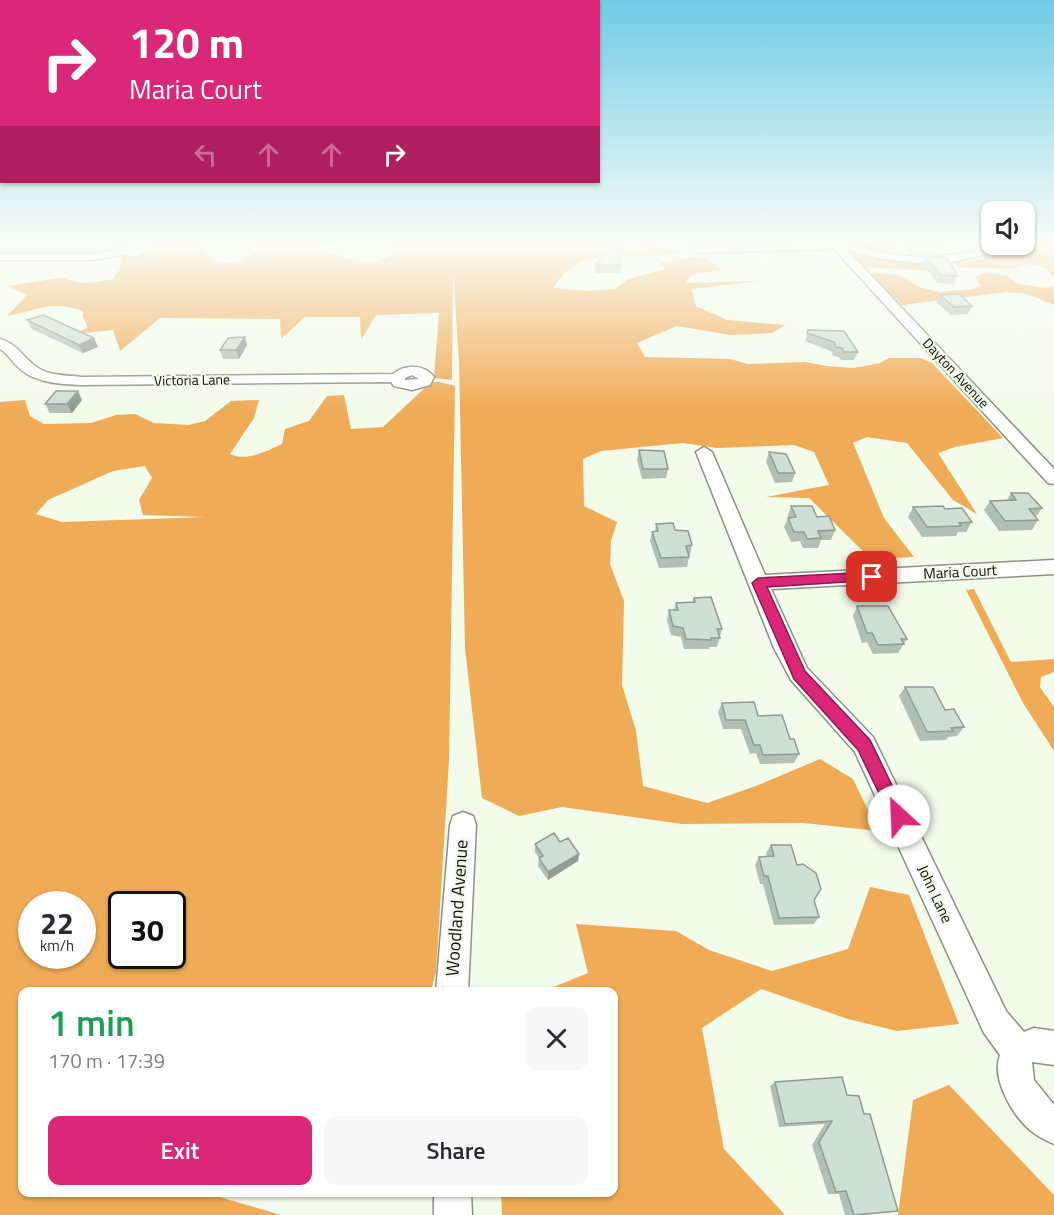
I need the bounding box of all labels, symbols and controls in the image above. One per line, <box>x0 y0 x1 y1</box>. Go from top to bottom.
text: 120 m <box>129 10 244 74</box>
icon: right <box>30 24 108 102</box>
text: Maria Court <box>129 68 262 109</box>
icon: left <box>189 138 222 171</box>
icon: ahead <box>252 138 285 171</box>
icon: ahead <box>315 138 348 171</box>
icon: right <box>378 138 411 171</box>
map controls <box>981 201 1035 255</box>
button: sound <box>981 201 1035 255</box>
street label: Dayton Avenue <box>918 333 995 413</box>
street label: Victoria Lane <box>154 368 230 391</box>
pin <box>846 551 897 602</box>
street label: Maria Court <box>923 558 998 585</box>
icon: arrive <box>855 560 888 593</box>
position arrow <box>867 784 931 848</box>
street label: Woodland Avenue <box>438 839 475 977</box>
street label: John Lane <box>912 861 959 927</box>
speed limit sign: 30 <box>108 891 186 969</box>
text: 22 <box>40 900 74 946</box>
text: km/h <box>40 934 74 957</box>
text: 1 min <box>48 995 135 1050</box>
button: close <box>525 1007 588 1070</box>
text: 170 m · 17:39 <box>48 1045 165 1076</box>
button: Exit <box>48 1116 312 1185</box>
button: Share <box>324 1116 588 1185</box>

